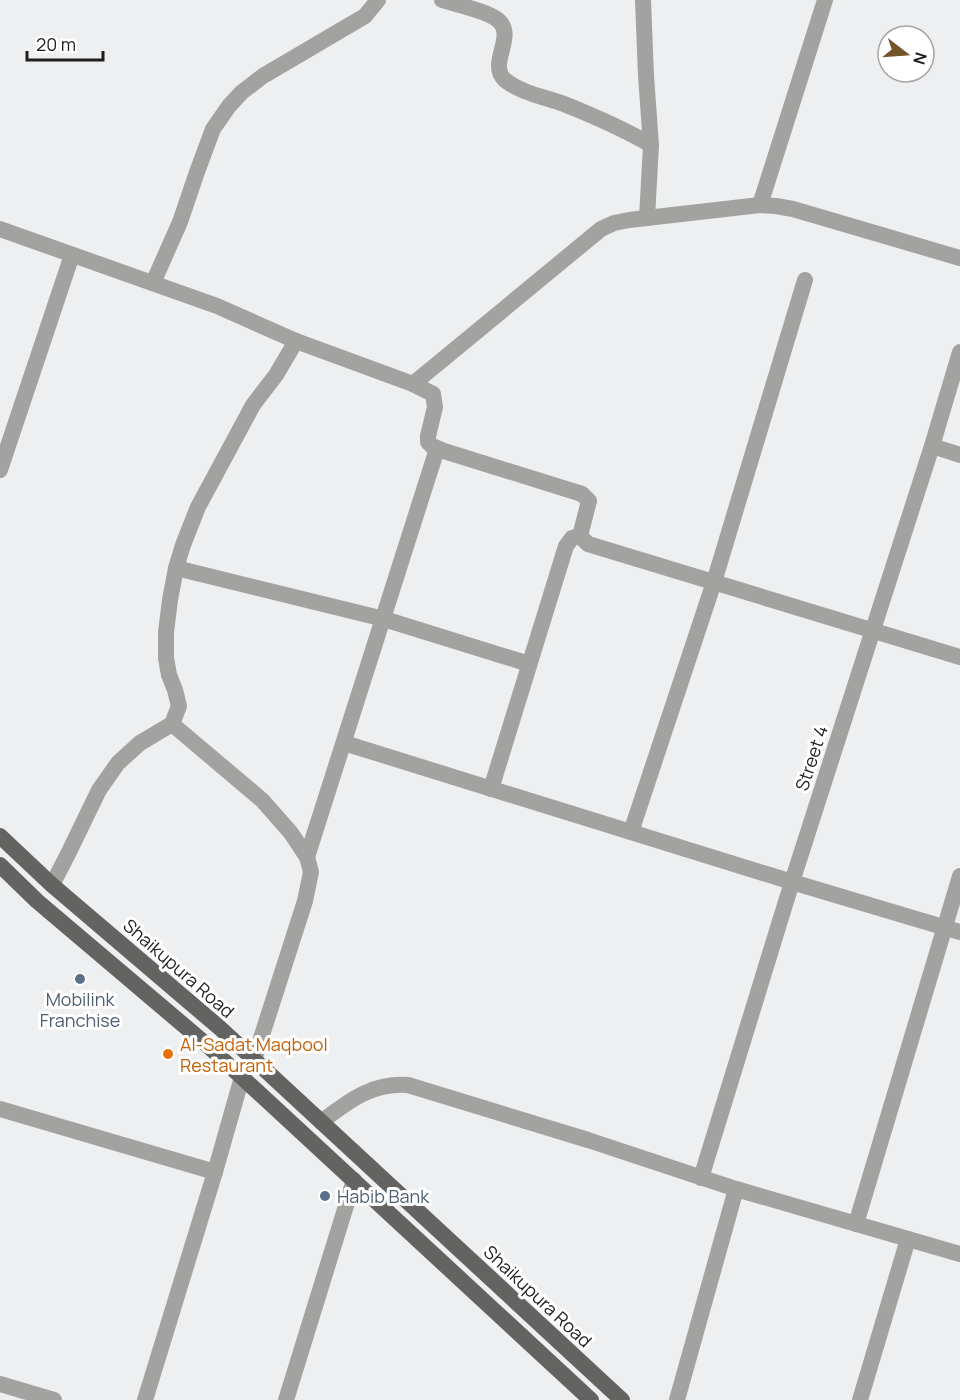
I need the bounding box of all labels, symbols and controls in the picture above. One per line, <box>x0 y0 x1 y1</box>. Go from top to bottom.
scale bar <box>27 24 104 62</box>
north arrow <box>876 24 936 84</box>
text: 20 m <box>36 32 76 56</box>
text: N <box>908 50 933 67</box>
street label: Street 4 <box>789 722 833 794</box>
street label: Shaikupura Road <box>119 913 239 1023</box>
marker: Mobilink Franchise <box>73 972 87 986</box>
place label: Mobilink Franchise <box>40 987 120 1032</box>
place label: Al-Sadat Maqbool Restaurant <box>180 1032 328 1077</box>
marker: Al-Sadat Maqbool Restaurant <box>161 1047 175 1061</box>
place label: Habib Bank <box>337 1184 430 1208</box>
marker: Habib Bank <box>318 1189 332 1203</box>
street label: Shaikupura Road <box>479 1240 597 1352</box>

